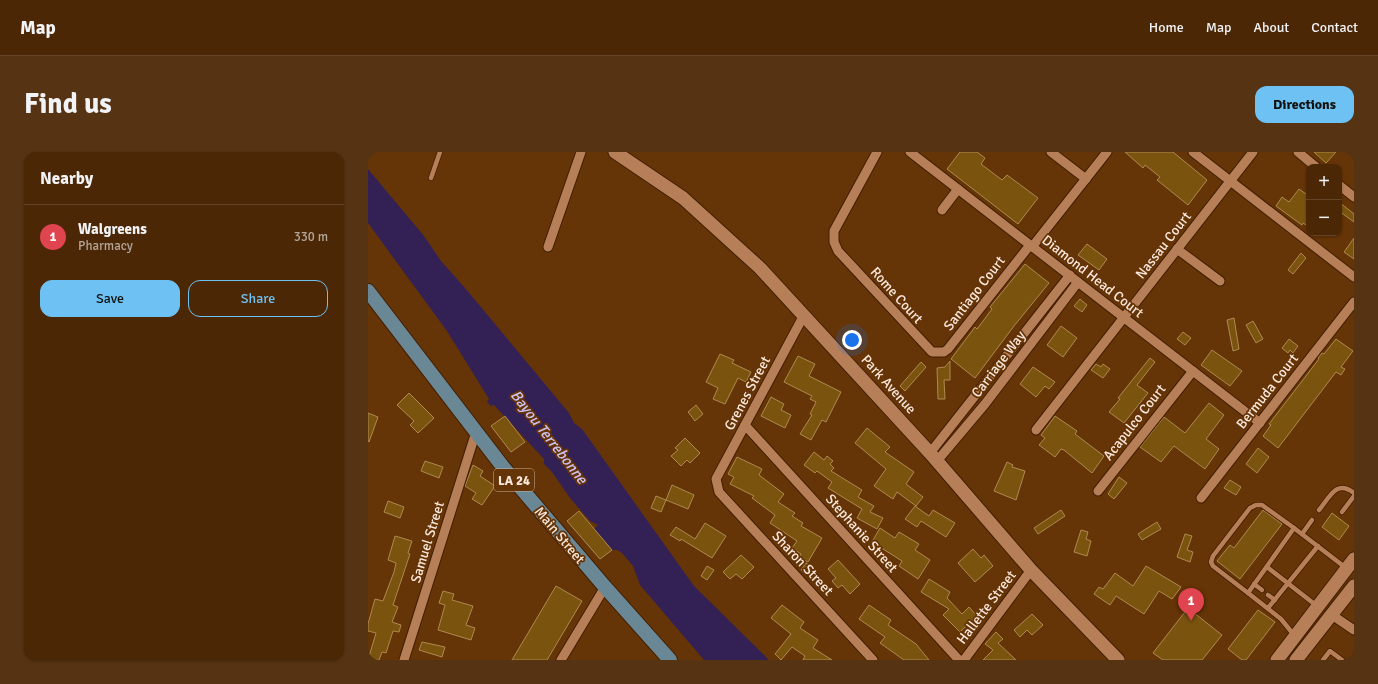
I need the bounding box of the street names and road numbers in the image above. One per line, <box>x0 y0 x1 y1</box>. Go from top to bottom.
street label: Nassau Court <box>1132 208 1195 282</box>
street label: Diamond Head Court <box>1039 231 1147 321</box>
street label: Santiago Court <box>940 253 1009 334</box>
street label: Rome Court <box>867 263 927 327</box>
street label: Carriage Way <box>968 327 1029 401</box>
street label: Bermuda Court <box>1233 350 1302 432</box>
street label: Park Avenue <box>858 351 920 417</box>
street label: Grenes Street <box>721 353 774 433</box>
street label: Acapulco Court <box>1099 381 1169 464</box>
road number: LA 24 <box>494 469 534 491</box>
street label: Stephanie Street <box>822 491 901 576</box>
street label: Samuel Street <box>407 499 448 585</box>
street label: Main Street <box>531 503 589 567</box>
street label: Sharon Street <box>769 528 837 599</box>
street label: Hallette Street <box>953 567 1020 647</box>

